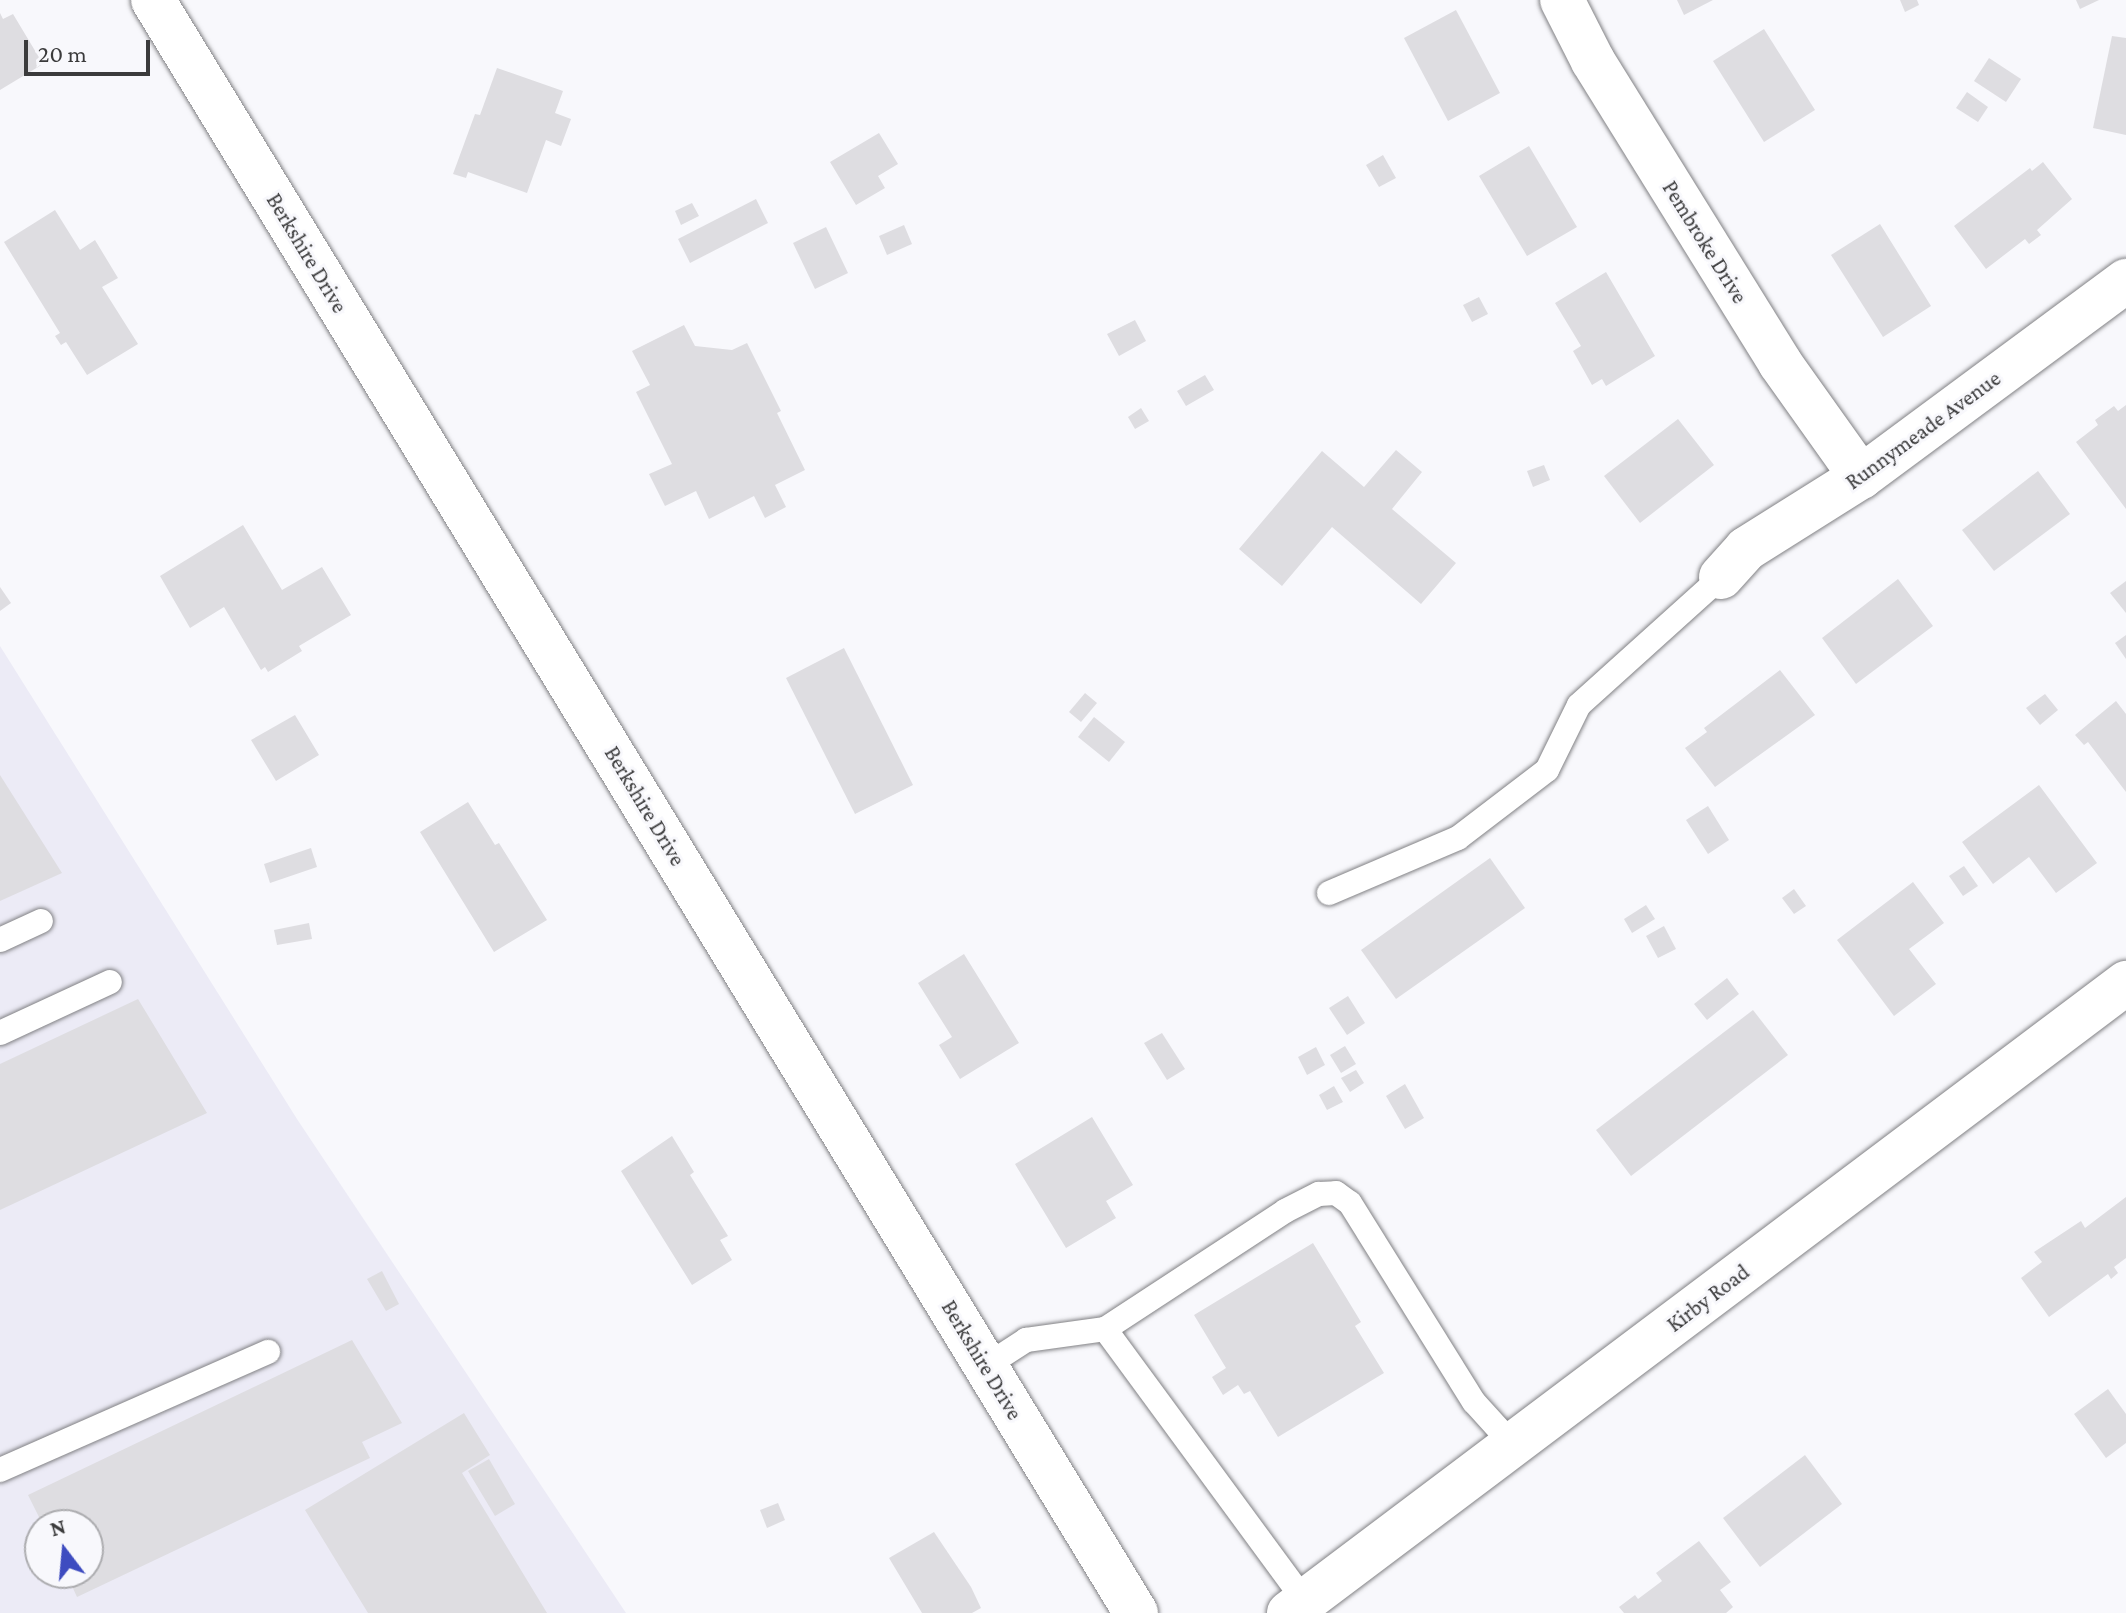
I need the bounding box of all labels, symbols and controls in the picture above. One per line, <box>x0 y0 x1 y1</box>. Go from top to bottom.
scale bar <box>28 24 154 74</box>
text: 20 m <box>38 40 87 67</box>
street label: Pembroke Drive <box>1657 176 1753 308</box>
street label: Berkshire Drive <box>261 188 353 318</box>
street label: Runnymeade Avenue <box>1840 365 2006 495</box>
street label: Berkshire Drive <box>599 741 691 871</box>
street label: Kirby Road <box>1662 1259 1754 1337</box>
street label: Berkshire Drive <box>936 1295 1028 1425</box>
north arrow <box>24 1509 104 1589</box>
text: N <box>47 1513 68 1541</box>

